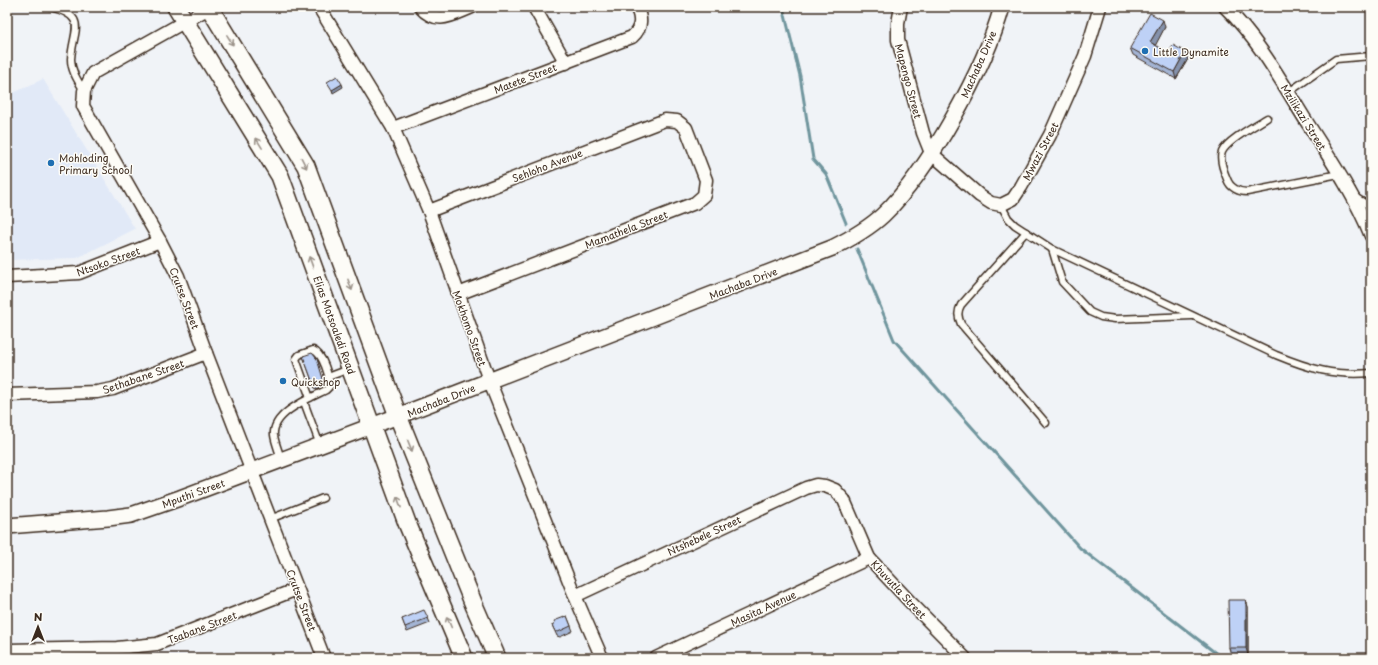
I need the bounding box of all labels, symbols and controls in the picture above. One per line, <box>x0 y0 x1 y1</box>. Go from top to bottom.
street label: Machaba Drive <box>956 28 1000 100</box>
one-way arrow <box>226 34 234 46</box>
street label: Mapengo Street <box>892 42 926 120</box>
place label: Little Dynamite <box>1153 44 1229 59</box>
marker: Little Dynamite <box>1140 46 1150 56</box>
street label: Matete Street <box>491 59 559 97</box>
street label: Mzilikazi Street <box>1278 81 1330 153</box>
street label: Mwazi Street <box>1018 119 1062 183</box>
one-way arrow <box>255 137 263 149</box>
street label: Sehloho Avenue <box>510 144 585 185</box>
place label: Mohloding Primary School <box>59 150 133 177</box>
one-way arrow <box>301 157 309 169</box>
marker: Mohloding Primary School <box>46 158 56 168</box>
street label: Mamathela Street <box>582 206 670 252</box>
street label: Ntsoko Street <box>74 243 142 279</box>
one-way arrow <box>307 256 315 268</box>
street label: Machaba Drive <box>707 263 779 303</box>
street label: Crutse Street <box>166 265 204 331</box>
street label: Elias Motsoaledi Road <box>310 274 360 376</box>
one-way arrow <box>347 278 354 291</box>
street label: Mokhomo Street <box>449 288 491 368</box>
street label: Sethabane Street <box>100 355 186 397</box>
place label: Quickshop <box>291 374 340 389</box>
marker: Quickshop <box>278 376 288 386</box>
street label: Machaba Drive <box>405 380 477 420</box>
one-way arrow <box>407 439 415 451</box>
street label: Mputhi Street <box>160 475 227 511</box>
one-way arrow <box>395 496 403 508</box>
street label: Ntshebele Street <box>665 511 743 559</box>
street label: Khuvutla Street <box>868 556 930 622</box>
street label: Crutse Street <box>283 567 321 633</box>
street label: Masita Avenue <box>728 586 799 630</box>
north arrow <box>18 607 58 647</box>
street label: Tsabane Street <box>165 607 239 647</box>
text: N <box>34 608 43 625</box>
one-way arrow <box>445 617 452 629</box>

